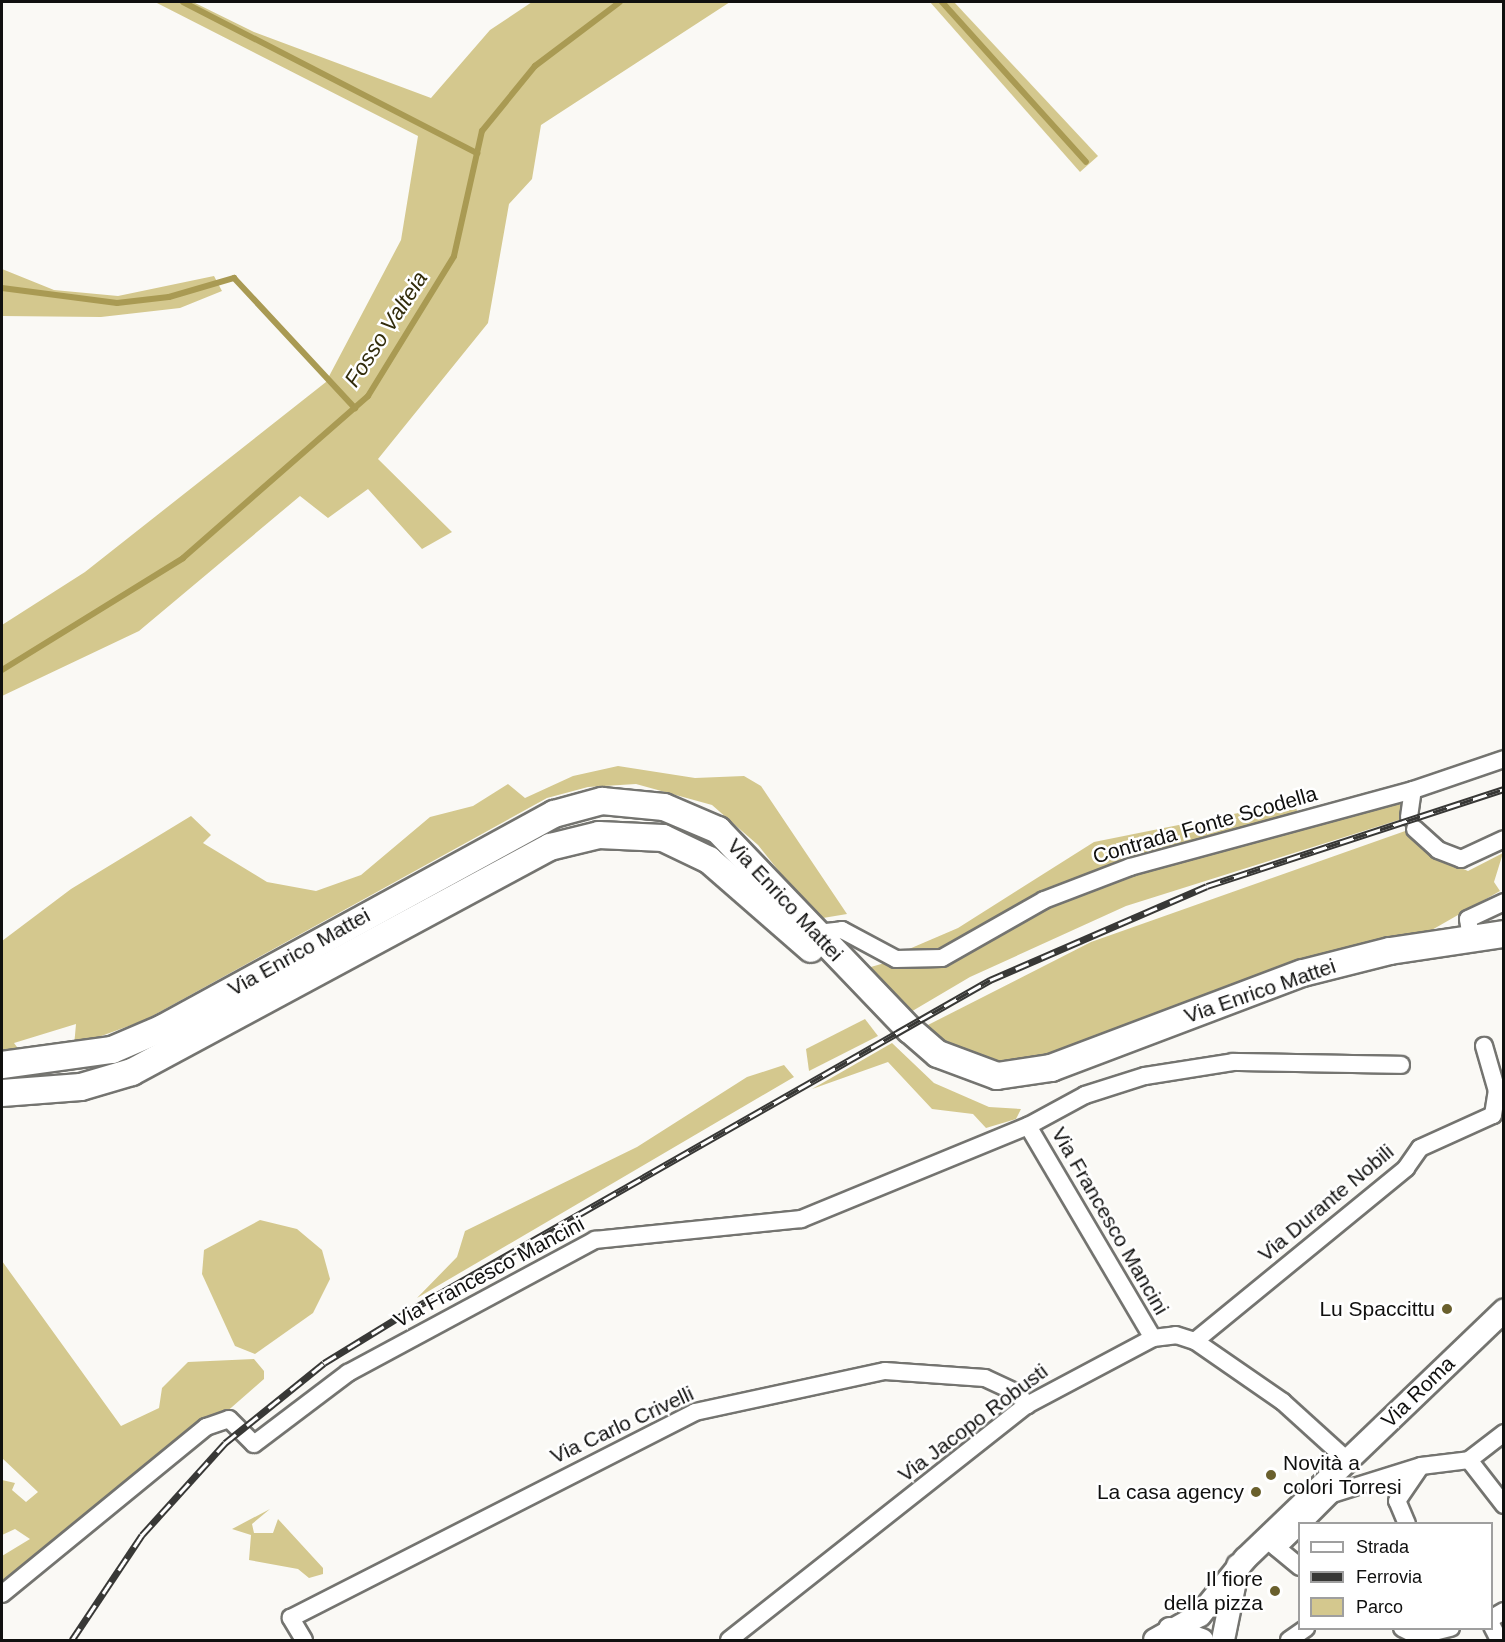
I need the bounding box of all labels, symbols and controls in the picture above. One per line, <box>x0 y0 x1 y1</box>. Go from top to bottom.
water label: Fosso Valteia <box>339 266 433 392</box>
street label: Contrada Fonte Scodella <box>1090 781 1320 869</box>
street label: Via Enrico Mattei <box>722 834 848 966</box>
street label: Via Enrico Mattei <box>224 903 374 1001</box>
street label: Via Enrico Mattei <box>1181 953 1339 1029</box>
street label: Via Francesco Mancini <box>1046 1123 1174 1319</box>
street label: Via Durante Nobili <box>1253 1139 1399 1267</box>
street label: Via Francesco Mancini <box>389 1211 589 1333</box>
place label: Lu Spaccittu <box>1319 1296 1435 1322</box>
marker: Lu Spaccittu <box>1440 1302 1454 1316</box>
street label: Via Roma <box>1376 1351 1460 1433</box>
street label: Via Jacopo Robusti <box>893 1359 1053 1487</box>
street label: Via Carlo Crivelli <box>547 1381 697 1469</box>
place label: Novità a colori Torresi <box>1283 1450 1402 1500</box>
marker: Novità a colori Torresi <box>1264 1468 1278 1482</box>
place label: La casa agency <box>1097 1479 1244 1505</box>
marker: La casa agency <box>1249 1485 1263 1499</box>
legend <box>1298 1522 1493 1630</box>
text: Strada <box>1356 1537 1409 1557</box>
place label: Il fiore della pizza <box>1164 1566 1263 1616</box>
text: Ferrovia <box>1356 1567 1422 1587</box>
marker: Il fiore della pizza <box>1268 1584 1282 1598</box>
text: Parco <box>1356 1597 1403 1617</box>

